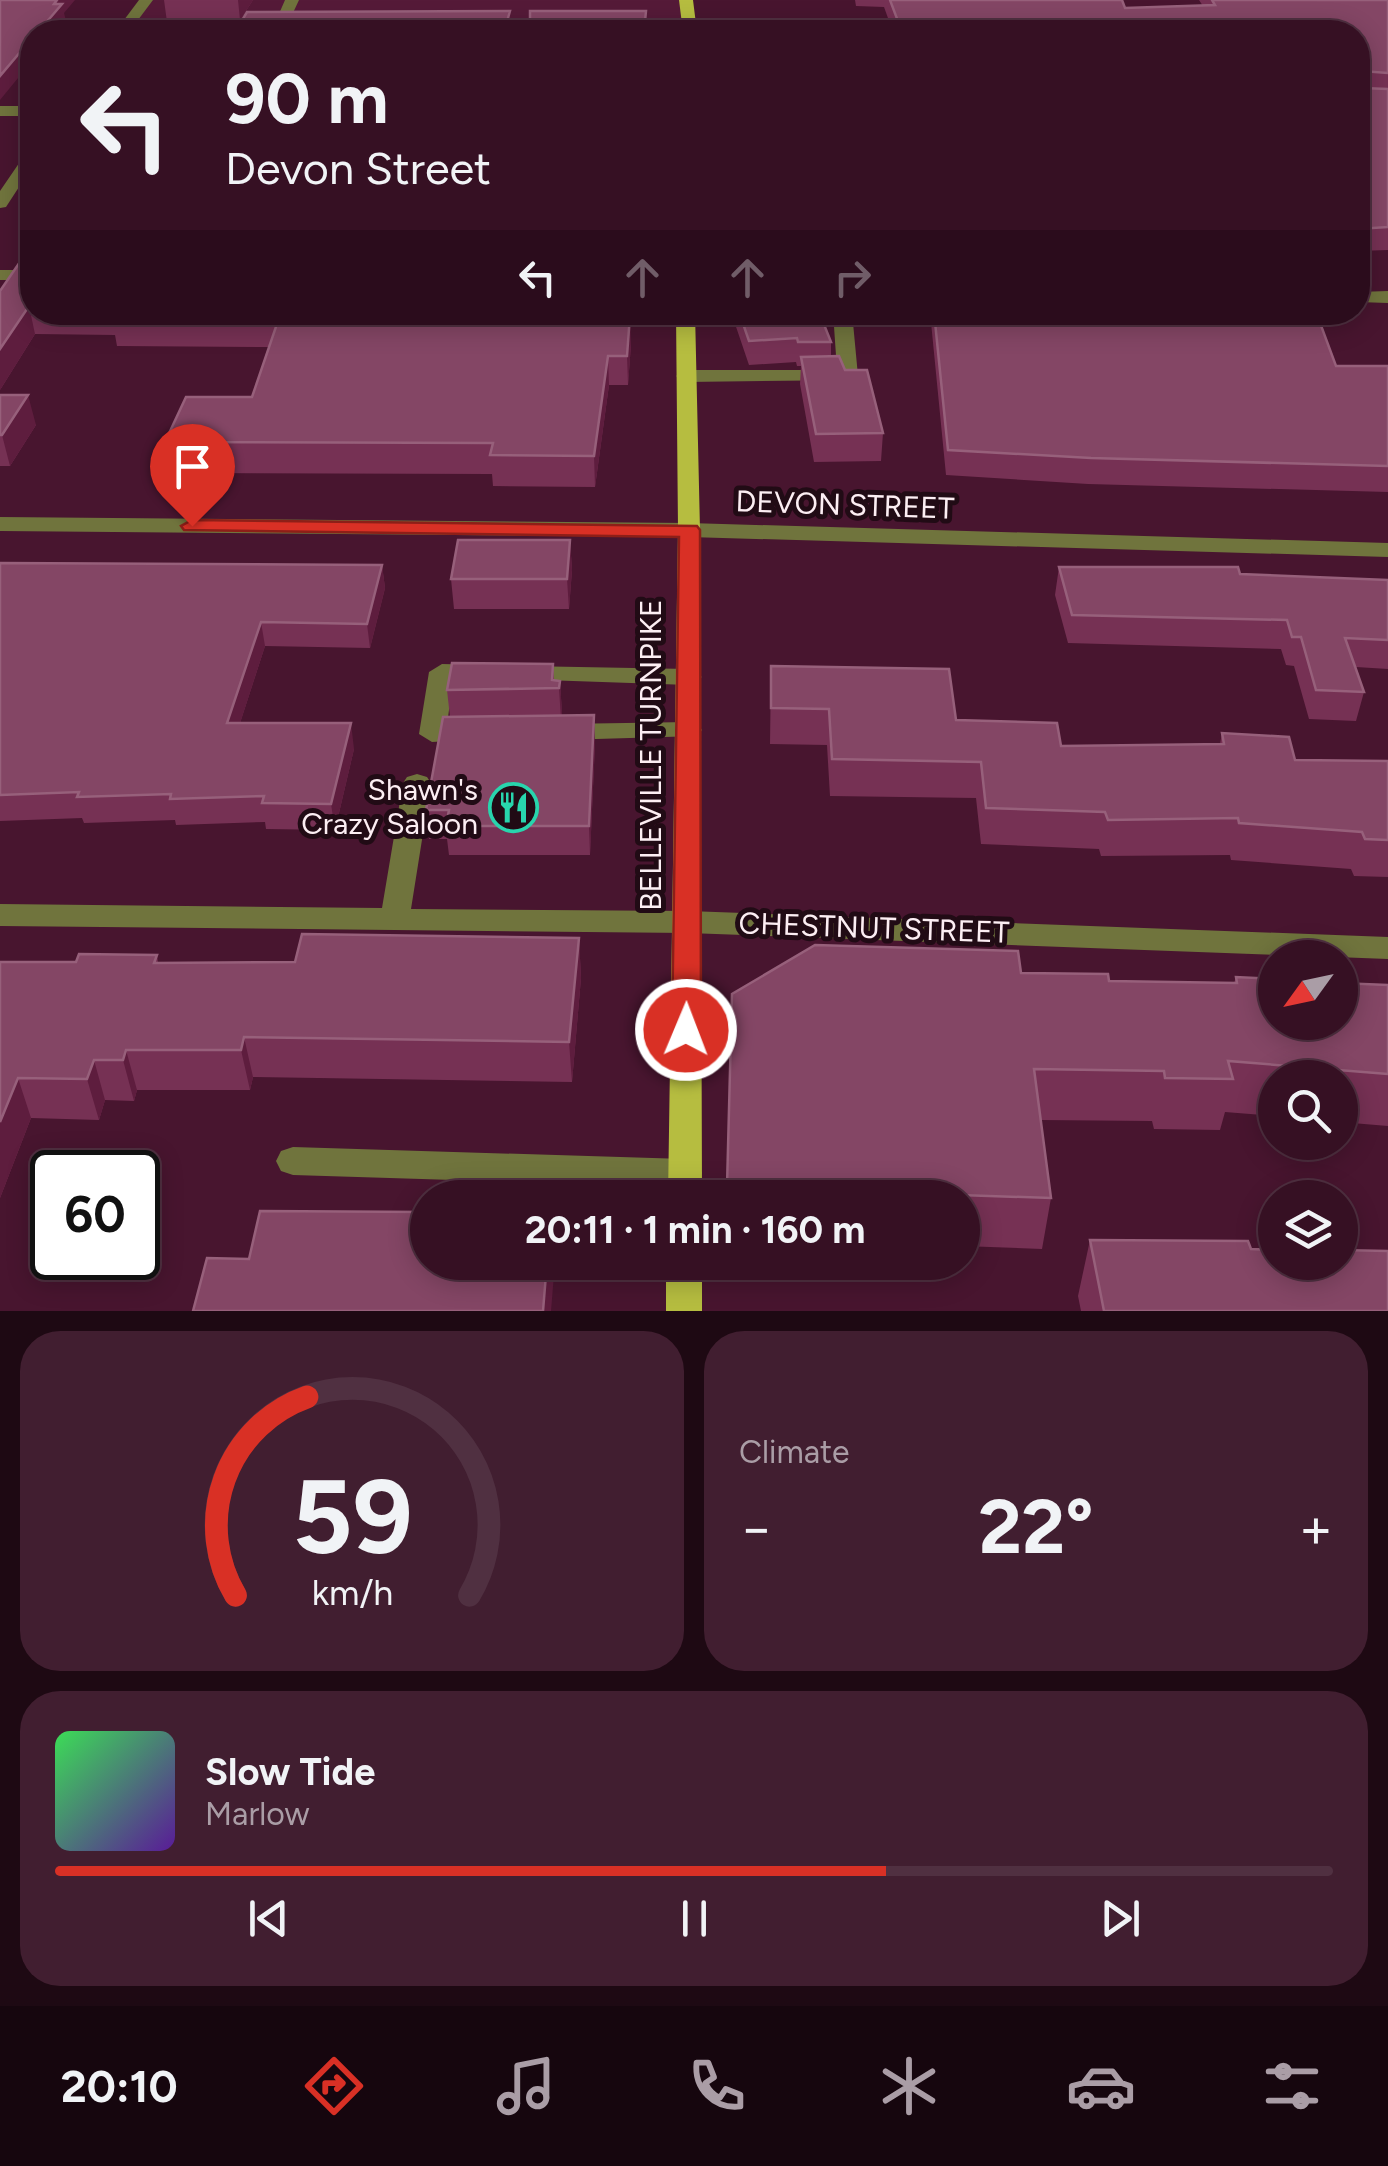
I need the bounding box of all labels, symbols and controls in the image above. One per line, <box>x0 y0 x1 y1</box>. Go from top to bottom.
text: 90 m <box>225 56 389 141</box>
icon: left <box>60 60 190 190</box>
text: Devon Street <box>225 141 491 195</box>
icon: left <box>510 250 565 305</box>
icon: ahead <box>615 250 670 305</box>
icon: ahead <box>720 250 775 305</box>
icon: right <box>825 250 880 305</box>
pin <box>150 424 235 527</box>
icon: arrive <box>165 439 220 494</box>
street label: DEVON STREET <box>735 482 955 527</box>
street label: BELLEVILLE TURNPIKE <box>632 599 669 911</box>
place label: Shawn's Crazy Saloon <box>301 771 478 842</box>
restaurant icon: Shawn's Crazy Saloon <box>487 781 539 833</box>
street label: CHESTNUT STREET <box>738 904 1010 951</box>
north arrow <box>1258 940 1358 1040</box>
map controls <box>1258 940 1358 1280</box>
position arrow <box>634 978 738 1082</box>
button: search <box>1258 1060 1358 1160</box>
speed limit sign: 60 <box>30 1150 160 1280</box>
button: layers <box>1258 1180 1358 1280</box>
text: 20:11 · 1 min · 160 m <box>525 1207 865 1253</box>
text: Climate <box>739 1433 850 1471</box>
text: 59 <box>292 1454 412 1579</box>
text: 22° <box>978 1482 1094 1572</box>
text: − <box>739 1495 773 1561</box>
text: + <box>1299 1495 1333 1561</box>
text: km/h <box>311 1571 393 1614</box>
text: Slow Tide <box>205 1749 375 1795</box>
text: Marlow <box>205 1795 309 1833</box>
icon: previous <box>241 1891 296 1946</box>
icon: pause <box>667 1891 722 1946</box>
icon: next <box>1093 1891 1148 1946</box>
icon: directions <box>299 2051 369 2121</box>
icon: music <box>491 2051 561 2121</box>
icon: phone <box>682 2051 752 2121</box>
icon: climate <box>874 2051 944 2121</box>
icon: car <box>1066 2051 1136 2121</box>
icon: filters <box>1257 2051 1327 2121</box>
text: 20:10 <box>61 2059 178 2113</box>

